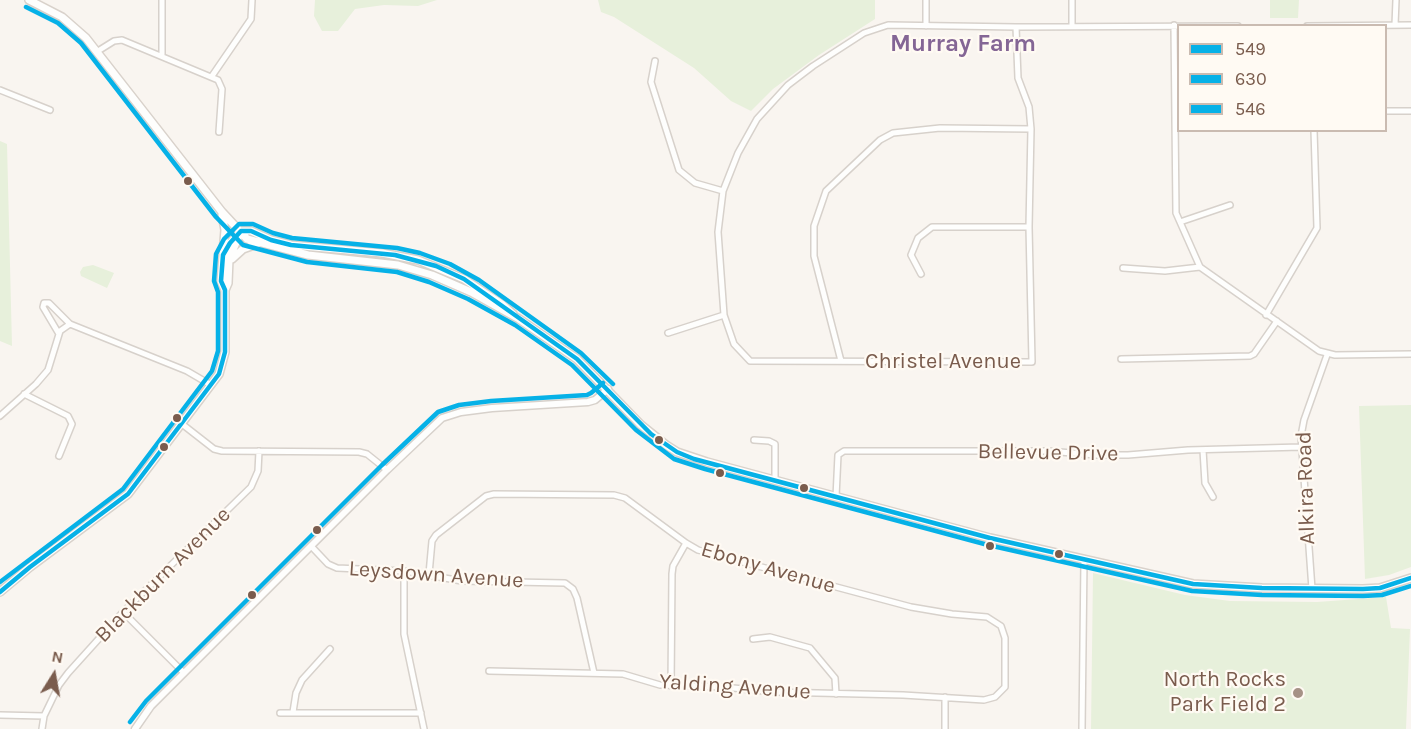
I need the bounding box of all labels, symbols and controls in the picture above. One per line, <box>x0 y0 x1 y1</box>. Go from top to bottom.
legend <box>1177 24 1387 132</box>
district label: Murray Farm <box>890 30 1036 58</box>
text: 549 <box>1235 38 1266 60</box>
text: 630 <box>1235 68 1267 90</box>
text: 546 <box>1235 98 1266 120</box>
unlabelled marker <box>182 175 194 187</box>
street label: Christel Avenue <box>865 349 1021 375</box>
unlabelled marker <box>171 412 183 424</box>
street label: Alkira Road <box>1291 431 1321 545</box>
unlabelled marker <box>653 434 665 446</box>
street label: Bellevue Drive <box>977 439 1119 467</box>
unlabelled marker <box>158 441 170 453</box>
unlabelled marker <box>714 467 726 479</box>
unlabelled marker <box>798 482 810 494</box>
street label: Blackburn Avenue <box>90 502 236 648</box>
unlabelled marker <box>311 524 323 536</box>
street label: Ebony Avenue <box>698 536 838 600</box>
unlabelled marker <box>984 540 996 552</box>
unlabelled marker <box>1053 548 1065 560</box>
street label: Leysdown Avenue <box>348 556 524 594</box>
unlabelled marker <box>246 589 258 601</box>
north arrow <box>24 645 84 705</box>
text: N <box>50 646 65 667</box>
place label: North Rocks Park Field 2 <box>1163 667 1286 718</box>
street label: Yalding Avenue <box>658 669 812 705</box>
marker: North Rocks Park Field 2 <box>1291 686 1305 700</box>

